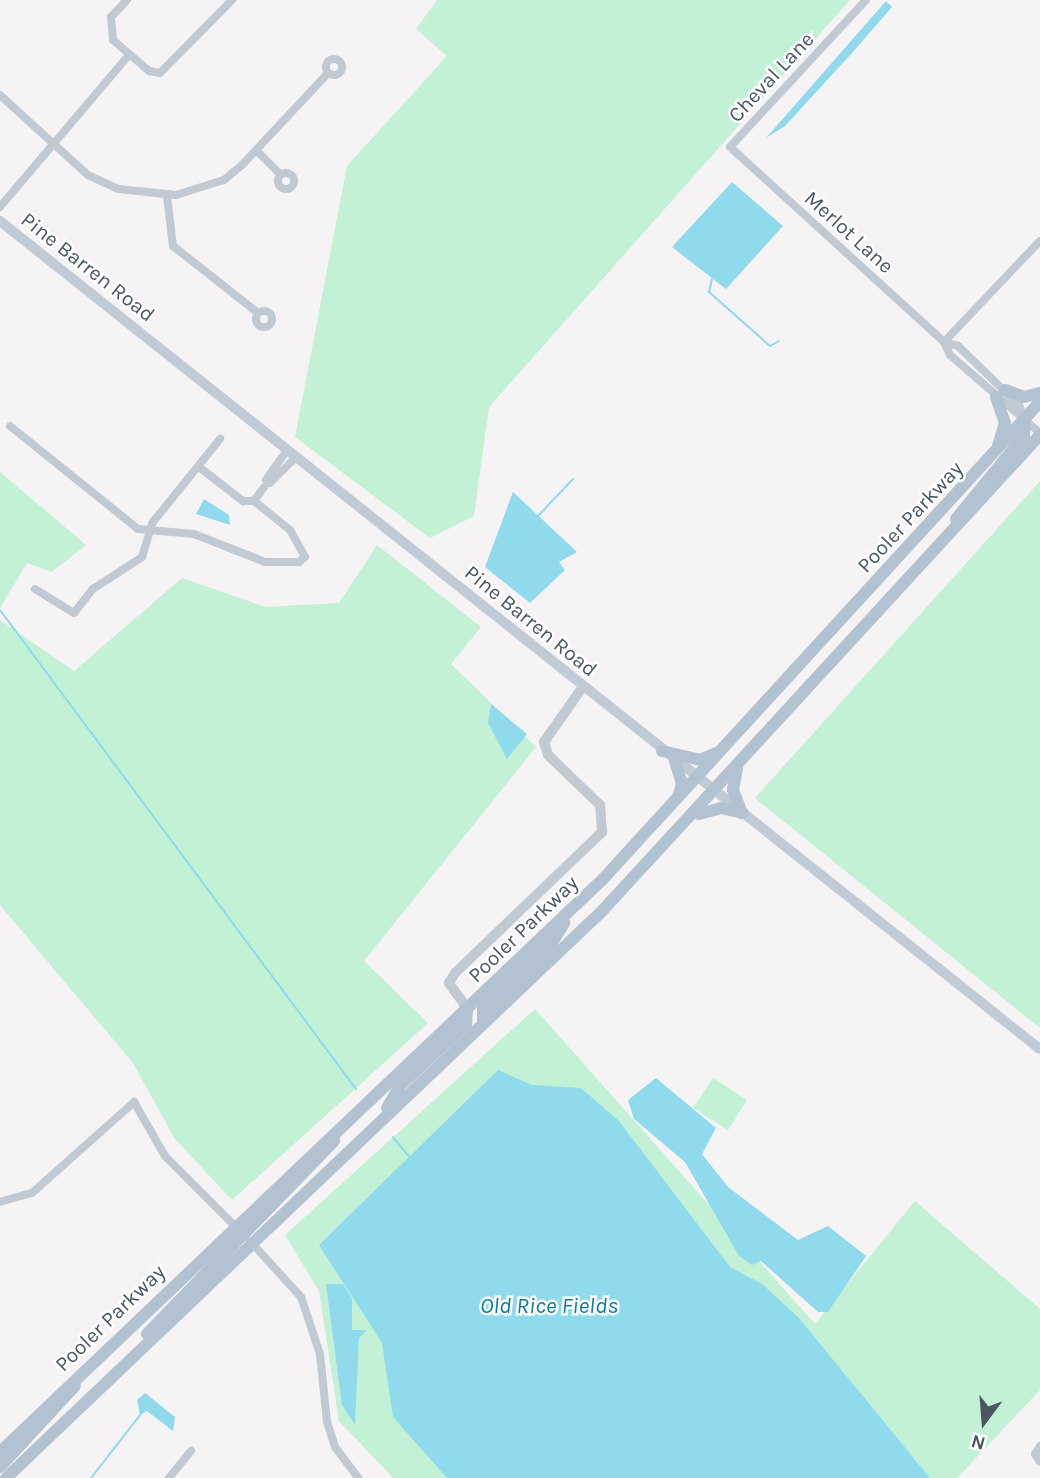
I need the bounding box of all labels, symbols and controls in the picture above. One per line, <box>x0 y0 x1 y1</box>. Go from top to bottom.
street label: Cheval Lane <box>723 27 819 127</box>
street label: Merlot Lane <box>799 185 899 279</box>
street label: Pine Barren Road <box>16 207 160 327</box>
street label: Pooler Parkway <box>852 456 968 578</box>
street label: Pine Barren Road <box>460 560 602 682</box>
street label: Pooler Parkway <box>463 870 583 988</box>
street label: Pooler Parkway <box>50 1259 170 1377</box>
water label: Old Rice Fields <box>480 1292 618 1320</box>
north arrow <box>949 1387 1019 1457</box>
text: N <box>969 1430 988 1455</box>

